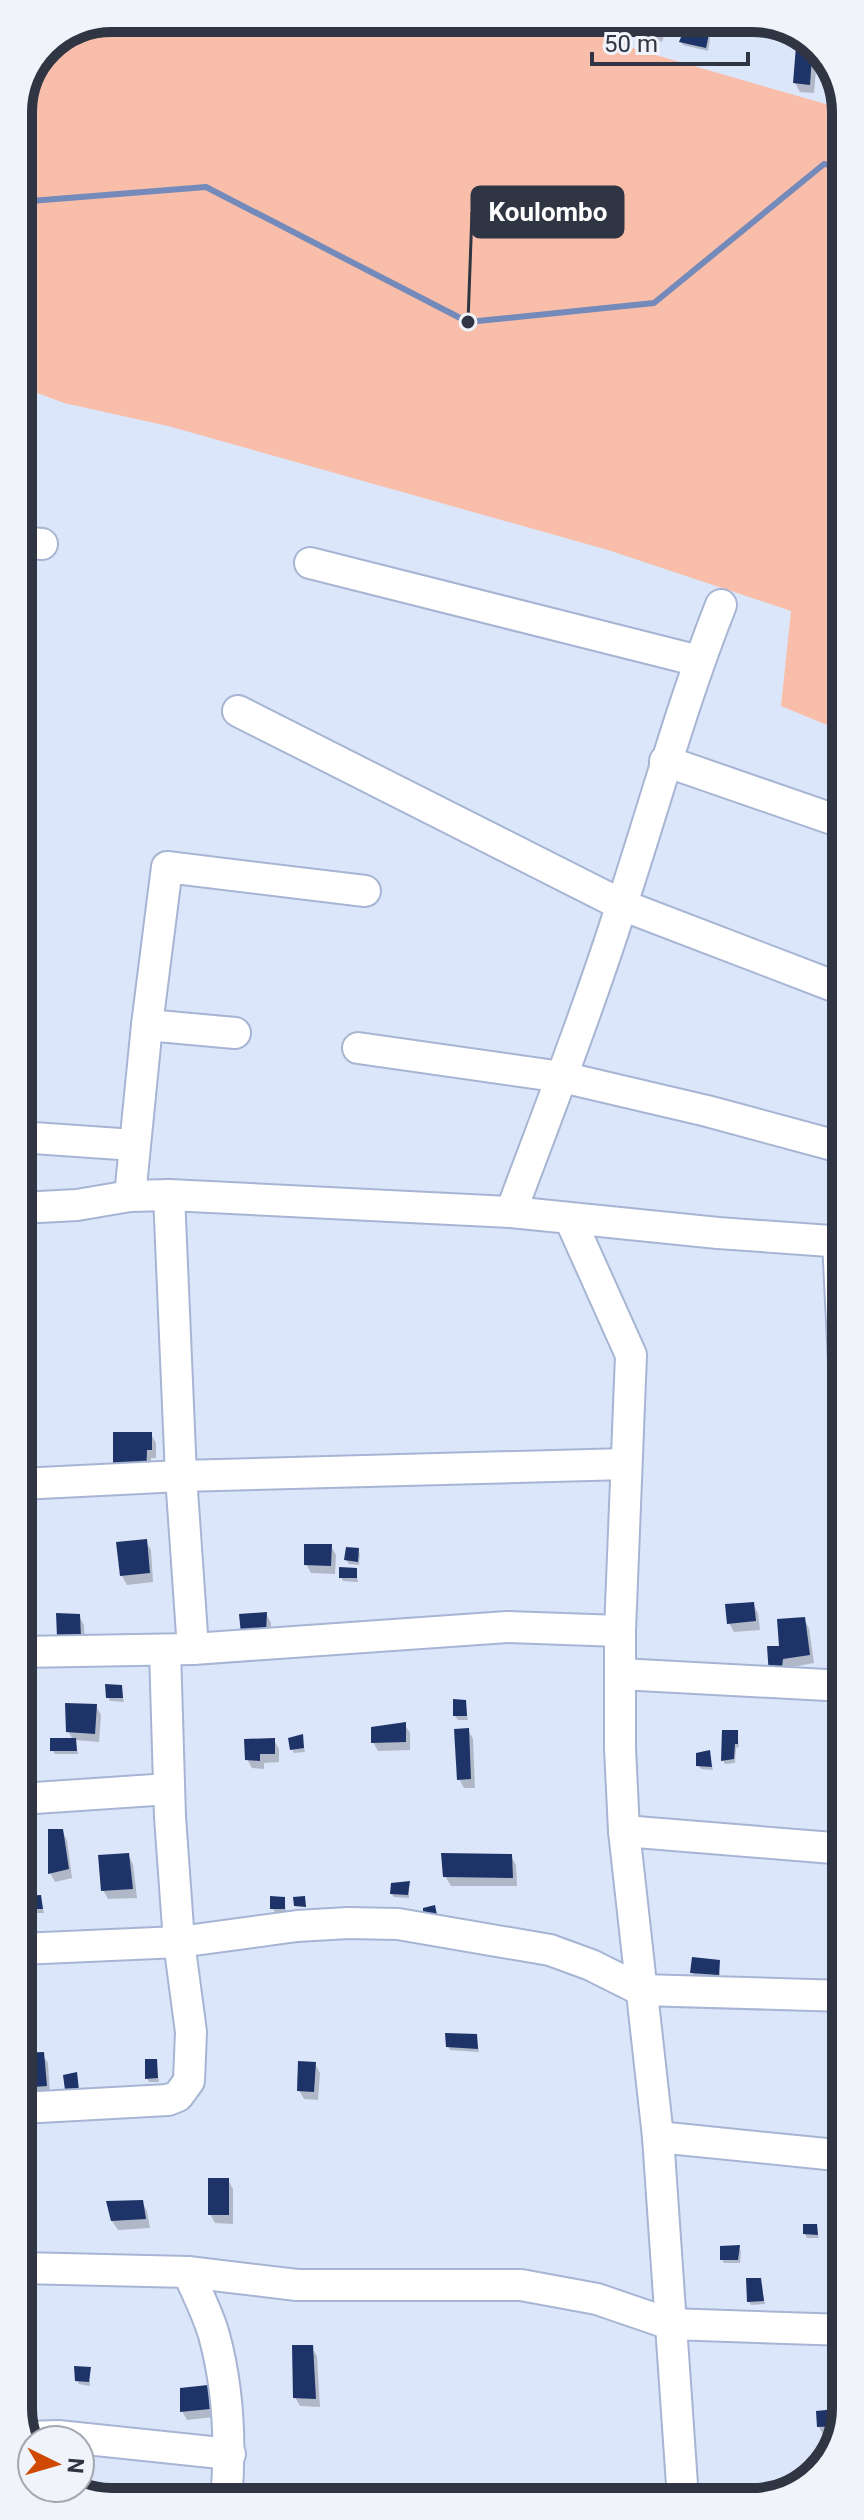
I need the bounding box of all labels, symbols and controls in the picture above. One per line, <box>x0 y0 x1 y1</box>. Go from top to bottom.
scale bar <box>592 16 748 66</box>
text: 50 m <box>604 30 658 58</box>
callout: Koulombo <box>472 187 623 237</box>
text: Koulombo <box>489 197 607 227</box>
north arrow <box>16 2424 96 2504</box>
text: N <box>62 2457 89 2475</box>

